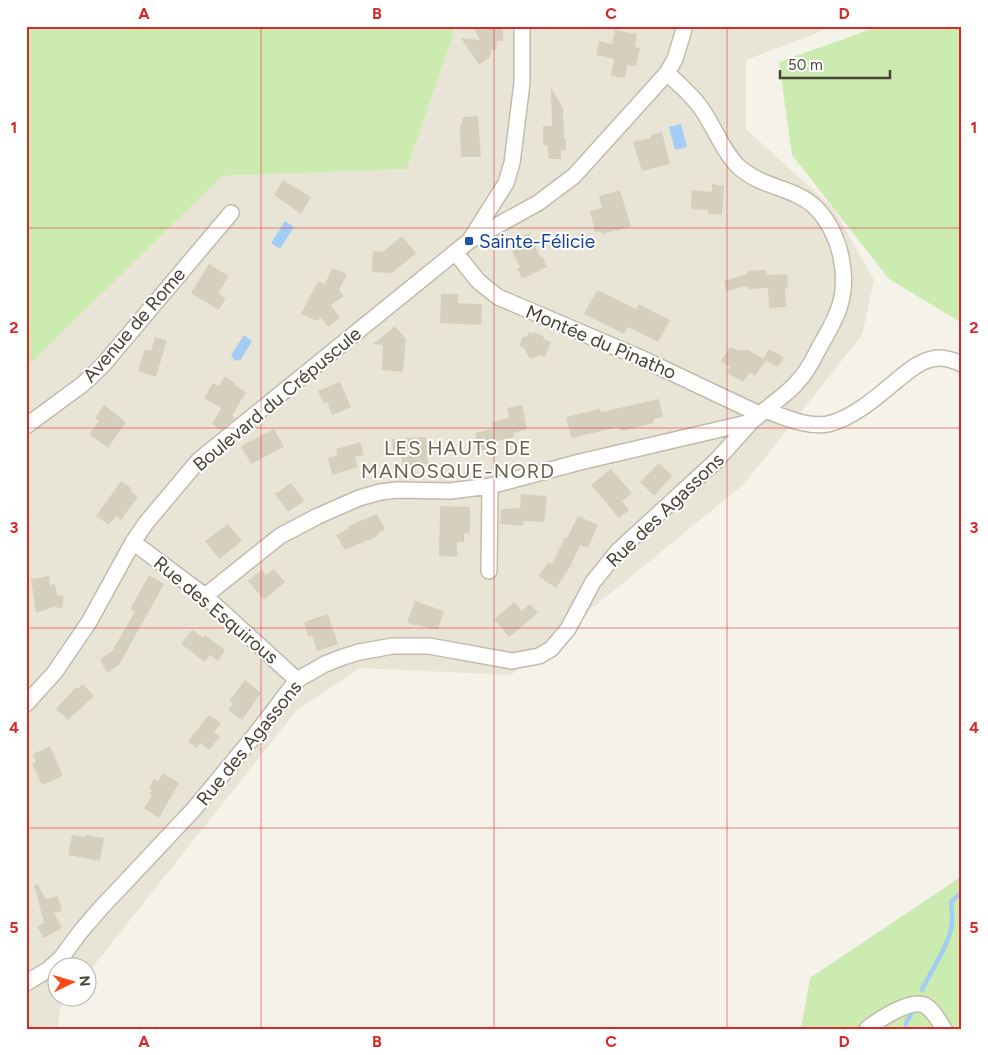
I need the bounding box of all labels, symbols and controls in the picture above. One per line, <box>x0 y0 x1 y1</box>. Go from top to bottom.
text: A <box>138 4 150 23</box>
text: B <box>372 4 382 23</box>
text: C <box>605 4 617 23</box>
text: D <box>838 4 850 23</box>
scale bar <box>780 48 890 80</box>
text: 50 m <box>788 56 823 74</box>
text: 1 <box>11 118 17 137</box>
text: 1 <box>971 118 977 137</box>
place label: Sainte-Félicie <box>479 230 595 253</box>
marker: Sainte-Félicie <box>463 235 475 247</box>
street label: Avenue de Rome <box>78 263 190 387</box>
street label: Montée du Pinatho <box>522 300 680 384</box>
text: 2 <box>9 318 19 337</box>
text: 2 <box>969 318 979 337</box>
street label: Boulevard du Crépuscule <box>188 322 366 476</box>
district label: LES HAUTS DE MANOSQUE-NORD <box>361 436 555 483</box>
street label: Rue des Agassons <box>601 448 729 572</box>
text: 3 <box>10 518 19 537</box>
text: 3 <box>970 518 979 537</box>
street label: Rue des Esquirous <box>149 551 283 669</box>
street label: Rue des Agassons <box>191 676 307 810</box>
text: 4 <box>9 718 19 737</box>
text: 4 <box>969 718 979 737</box>
text: 5 <box>9 918 19 937</box>
text: 5 <box>969 918 979 937</box>
north arrow <box>48 958 98 1008</box>
text: N <box>76 975 93 987</box>
text: A <box>138 1032 150 1051</box>
text: B <box>372 1032 382 1051</box>
text: C <box>605 1032 617 1051</box>
text: D <box>838 1032 850 1051</box>

